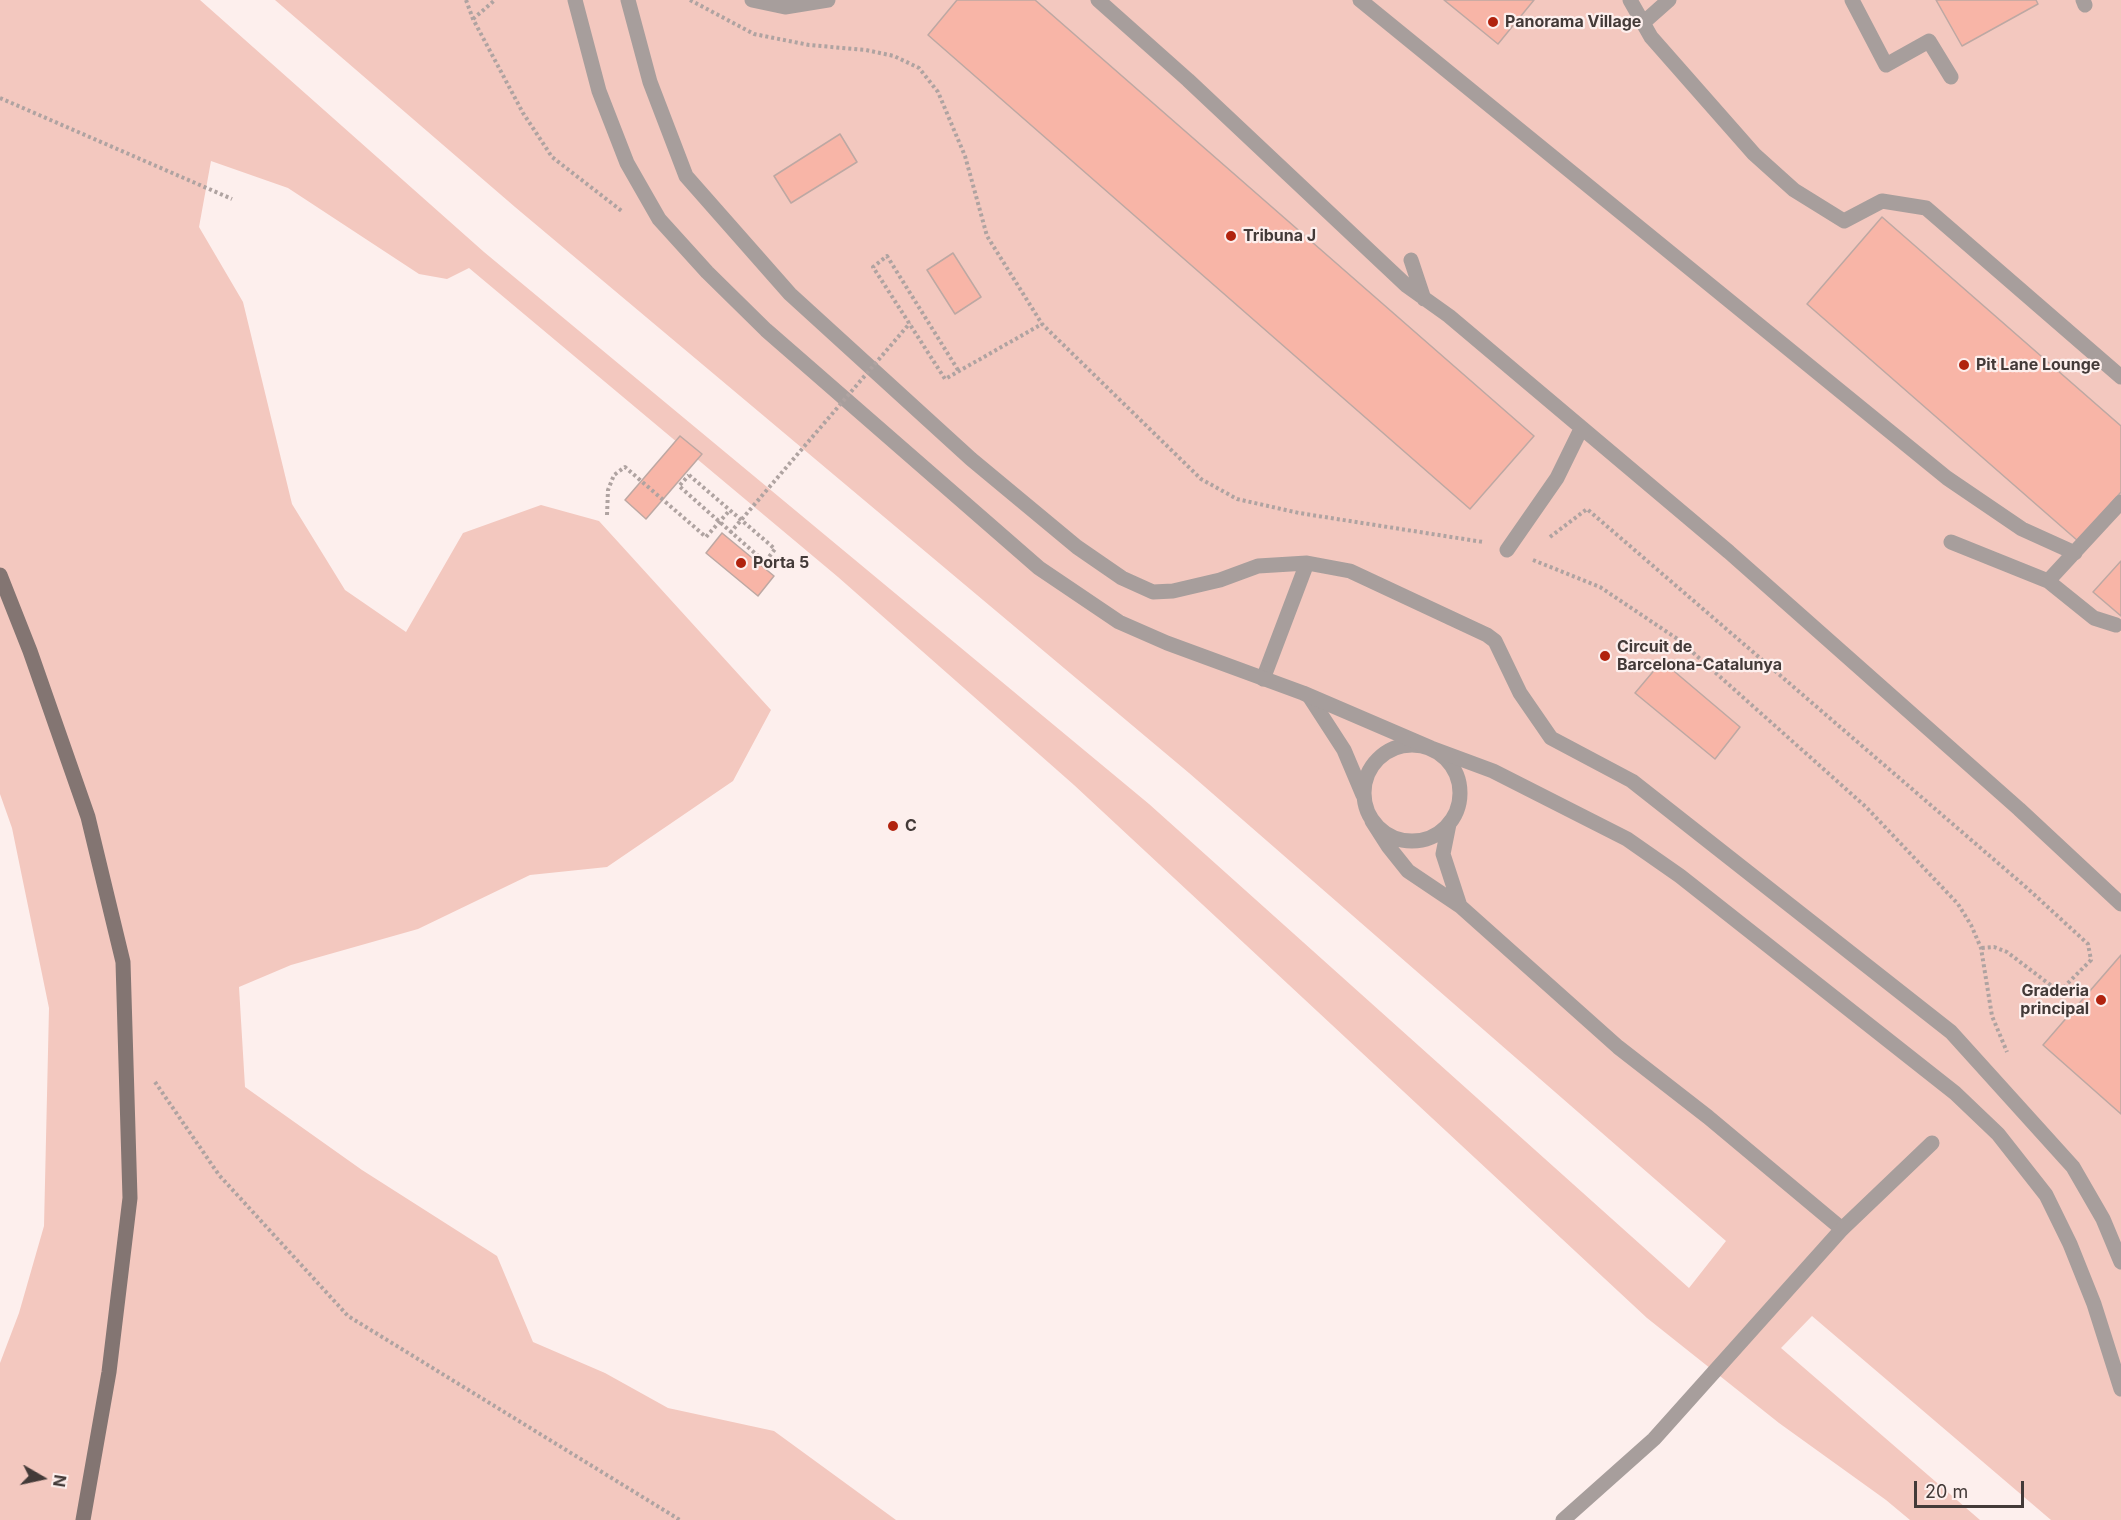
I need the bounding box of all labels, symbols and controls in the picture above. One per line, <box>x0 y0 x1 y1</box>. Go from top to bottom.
place label: Panorama Village <box>1505 12 1641 32</box>
marker: Panorama Village <box>1486 15 1500 29</box>
place label: Tribuna J <box>1243 226 1316 246</box>
marker: Tribuna J <box>1224 229 1238 243</box>
place label: Pit Lane Lounge <box>1976 355 2100 375</box>
marker: Pit Lane Lounge <box>1957 358 1971 372</box>
place label: Porta 5 <box>753 553 809 573</box>
marker: Porta 5 <box>734 556 748 570</box>
place label: Circuit de Barcelona-Catalunya <box>1617 637 1782 675</box>
marker: Circuit de Barcelona-Catalunya <box>1598 649 1612 663</box>
place label: C <box>905 816 917 836</box>
marker: C <box>886 819 900 833</box>
place label: Graderia principal <box>2020 981 2089 1019</box>
marker: Graderia principal <box>2094 993 2108 1007</box>
north arrow <box>12 1448 72 1508</box>
scale bar <box>1917 1469 2026 1507</box>
text: N <box>49 1473 71 1488</box>
text: 20 m <box>1925 1481 1968 1502</box>

